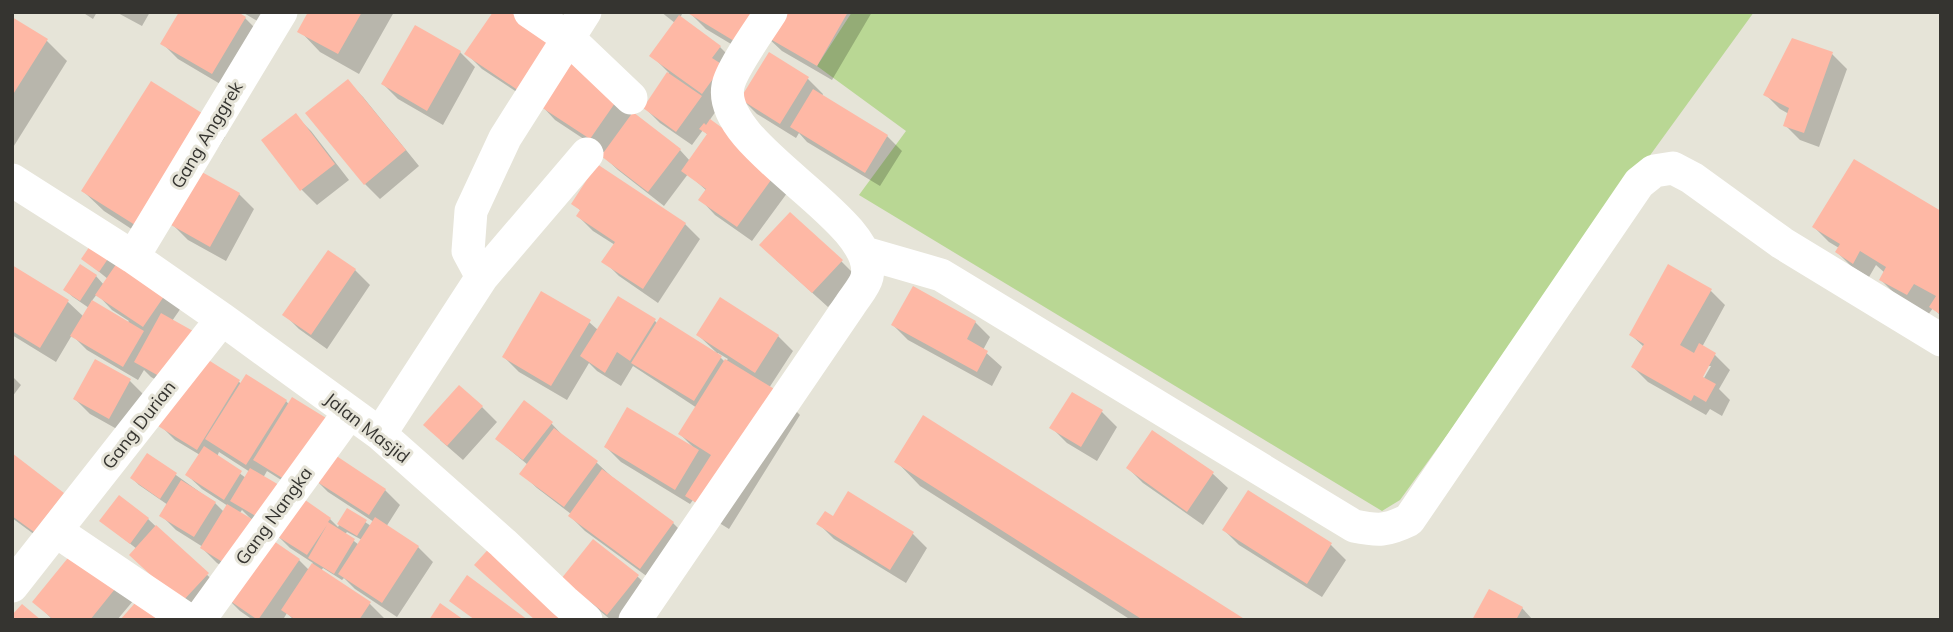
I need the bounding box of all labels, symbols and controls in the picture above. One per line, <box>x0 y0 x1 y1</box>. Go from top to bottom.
street label: Gang Anggrek <box>166 76 248 193</box>
street label: Gang Durian <box>97 376 180 474</box>
street label: Jalan Masjid <box>320 387 414 468</box>
street label: Gang Nangka <box>230 462 317 569</box>

